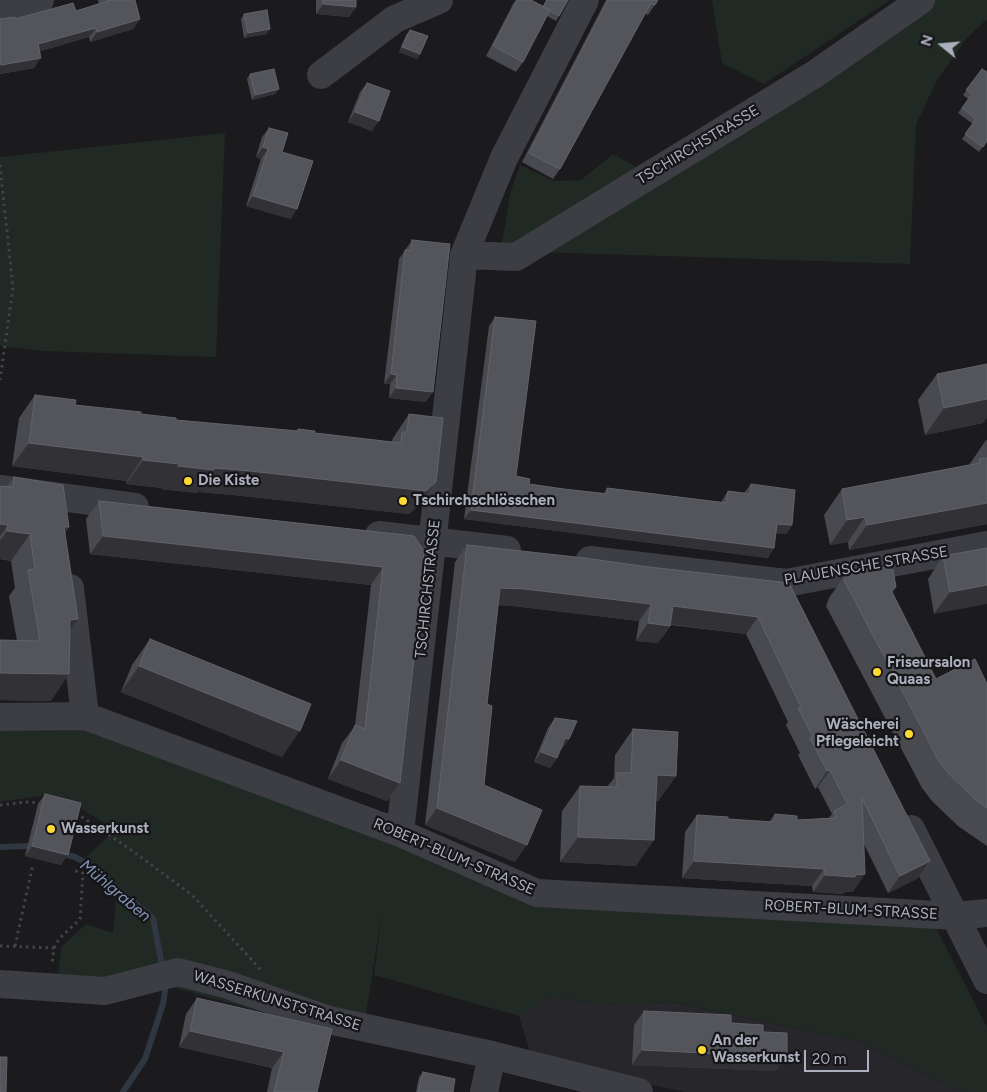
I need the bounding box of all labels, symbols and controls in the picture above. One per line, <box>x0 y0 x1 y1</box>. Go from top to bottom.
north arrow <box>917 20 967 70</box>
text: N <box>917 33 937 48</box>
street label: TSCHIRCHSTRASSE <box>634 101 762 189</box>
place label: Die Kiste <box>198 472 259 490</box>
marker: Die Kiste <box>182 475 194 487</box>
place label: Tschirchschlösschen <box>413 492 555 510</box>
marker: Tschirchschlösschen <box>397 495 409 507</box>
street label: TSCHIRCHSTRASSE <box>412 519 444 659</box>
street label: PLAUENSCHE STRASSE <box>783 543 949 589</box>
place label: Friseursalon Quaas <box>887 654 970 689</box>
marker: Friseursalon Quaas <box>871 666 883 678</box>
place label: Wäscherei Pflegeleicht <box>816 716 899 751</box>
marker: Wäscherei Pflegeleicht <box>903 728 915 740</box>
street label: ROBERT-BLUM-STRASSE <box>370 815 538 899</box>
place label: Wasserkunst <box>61 820 149 838</box>
marker: Wasserkunst <box>45 823 57 835</box>
water label: Mühlgraben <box>76 856 154 926</box>
street label: ROBERT-BLUM-STRASSE <box>764 896 938 924</box>
street label: WASSERKUNSTSTRASSE <box>191 967 363 1035</box>
place label: An der Wasserkunst <box>712 1032 800 1067</box>
scale bar <box>807 1040 872 1072</box>
marker: An der Wasserkunst <box>696 1044 708 1056</box>
text: 20 m <box>812 1050 846 1068</box>

